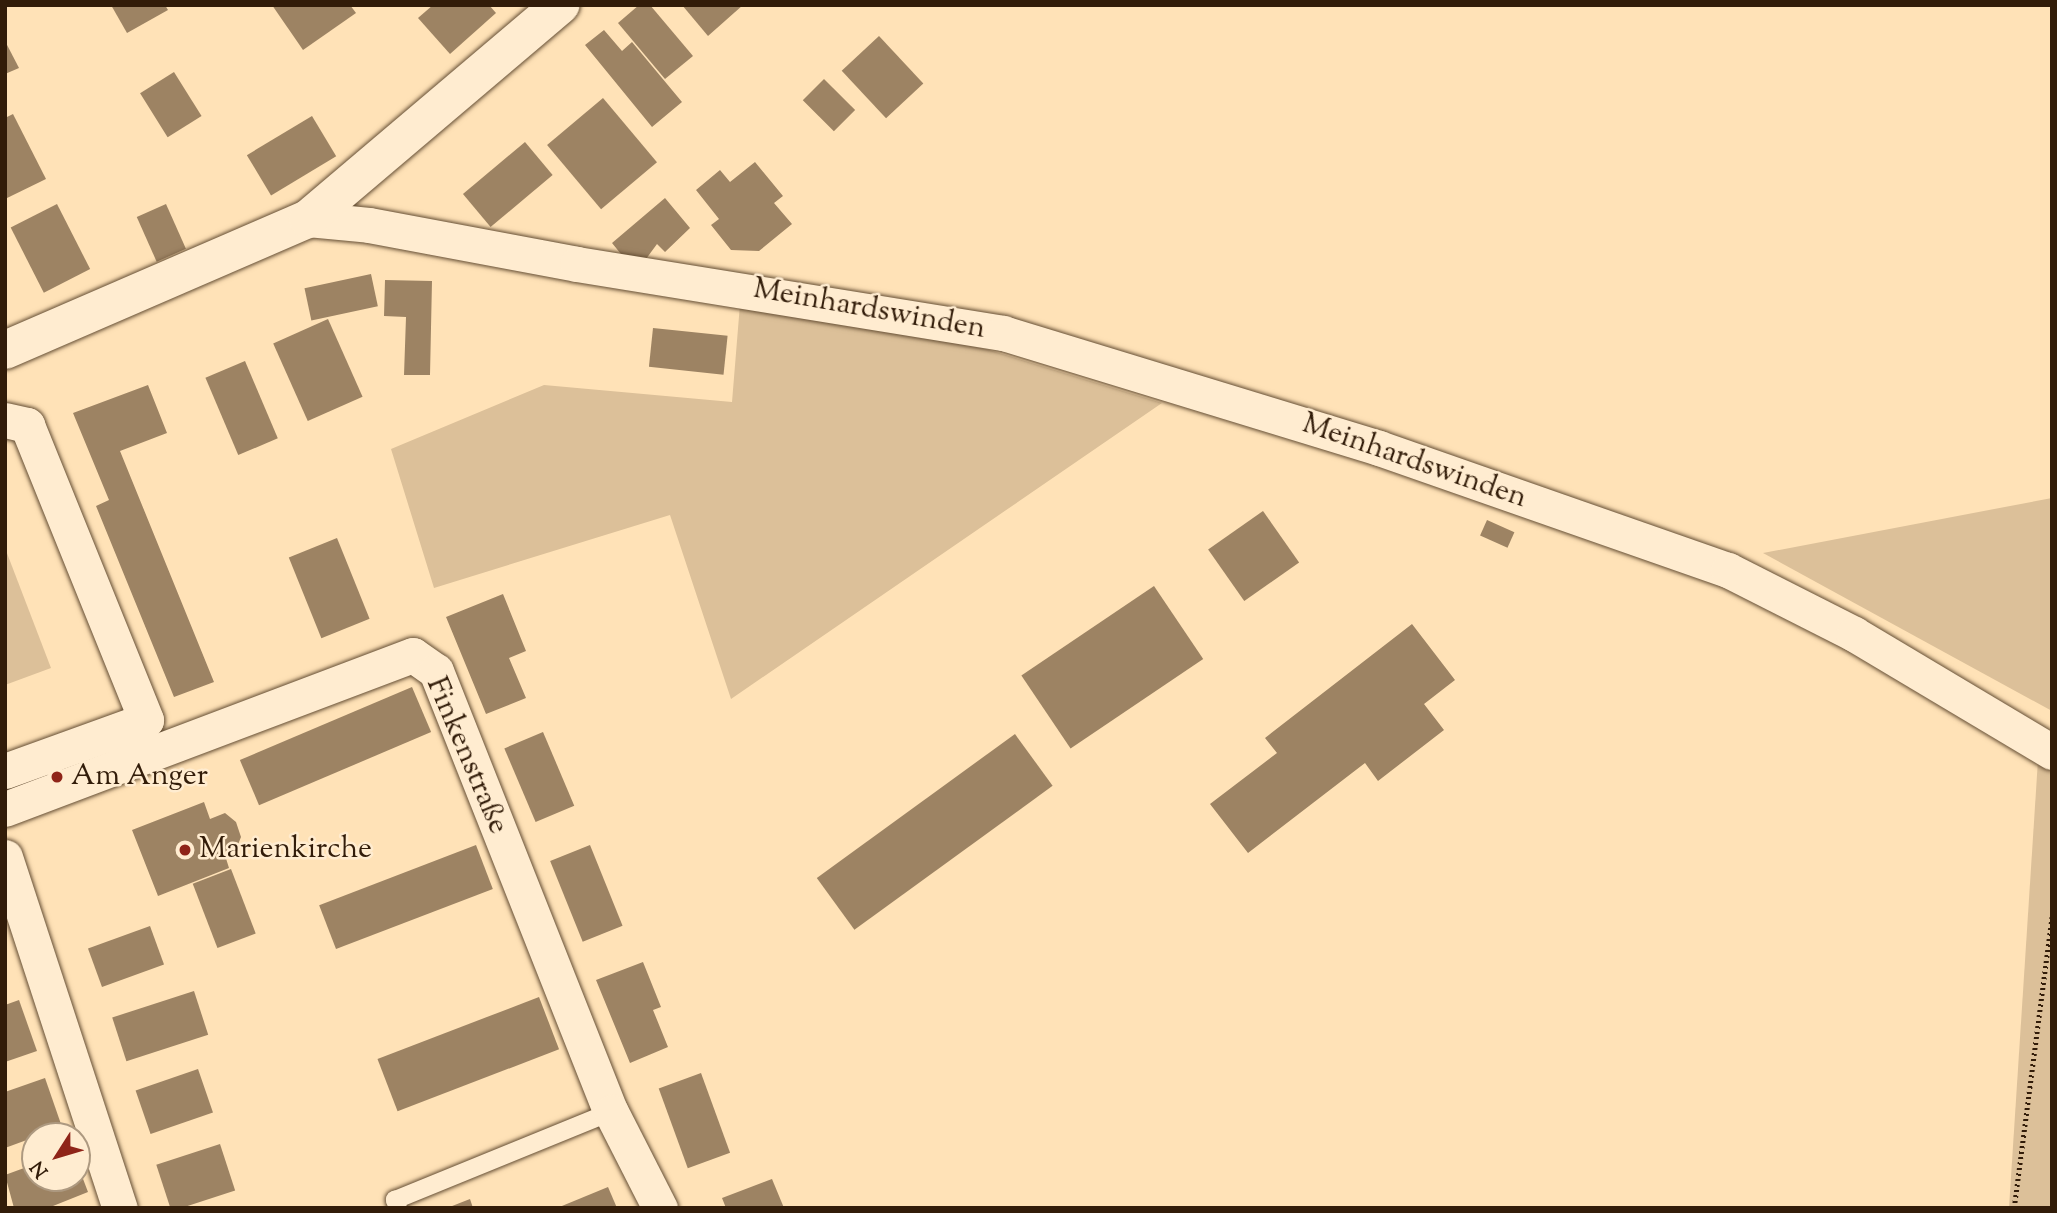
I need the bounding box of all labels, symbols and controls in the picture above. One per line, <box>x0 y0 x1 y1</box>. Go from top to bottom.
street label: Meinhardswinden <box>750 272 988 348</box>
street label: Meinhardswinden <box>1297 407 1531 517</box>
street label: Finkenstraße <box>417 672 515 840</box>
place label: Am Anger <box>71 759 208 795</box>
marker: Am Anger <box>49 769 65 785</box>
place label: Marienkirche <box>199 832 372 868</box>
marker: Marienkirche <box>177 842 193 858</box>
north arrow <box>21 1122 91 1192</box>
text: N <box>25 1155 56 1183</box>

